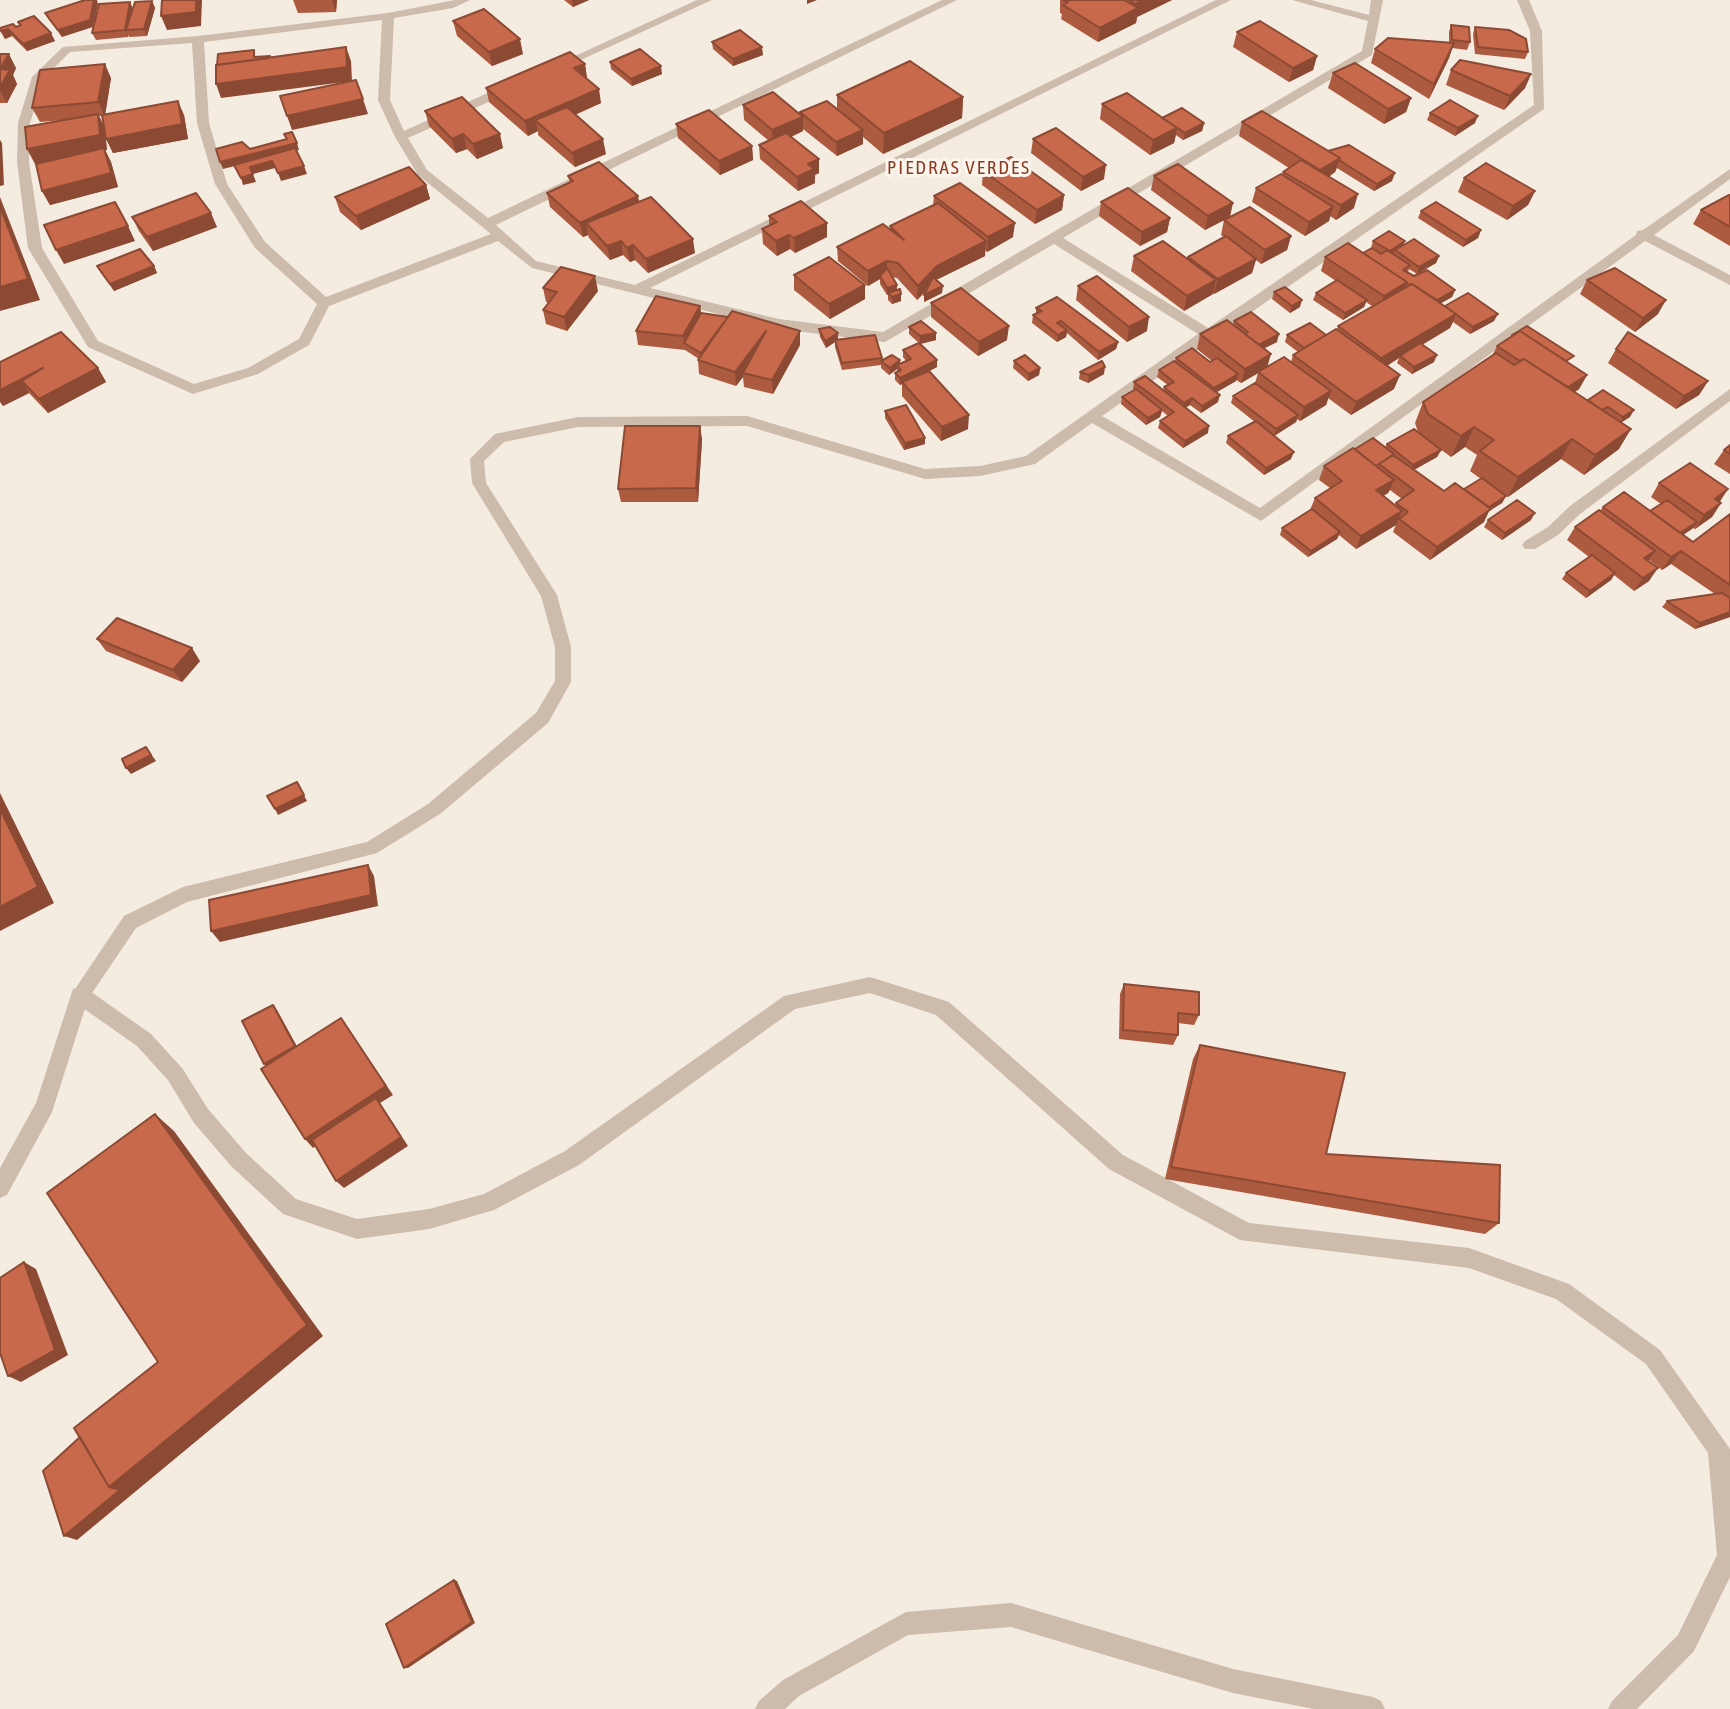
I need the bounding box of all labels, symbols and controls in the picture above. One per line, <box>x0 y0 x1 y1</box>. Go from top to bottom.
district label: PIEDRAS VERDES <box>889 157 1029 179</box>

